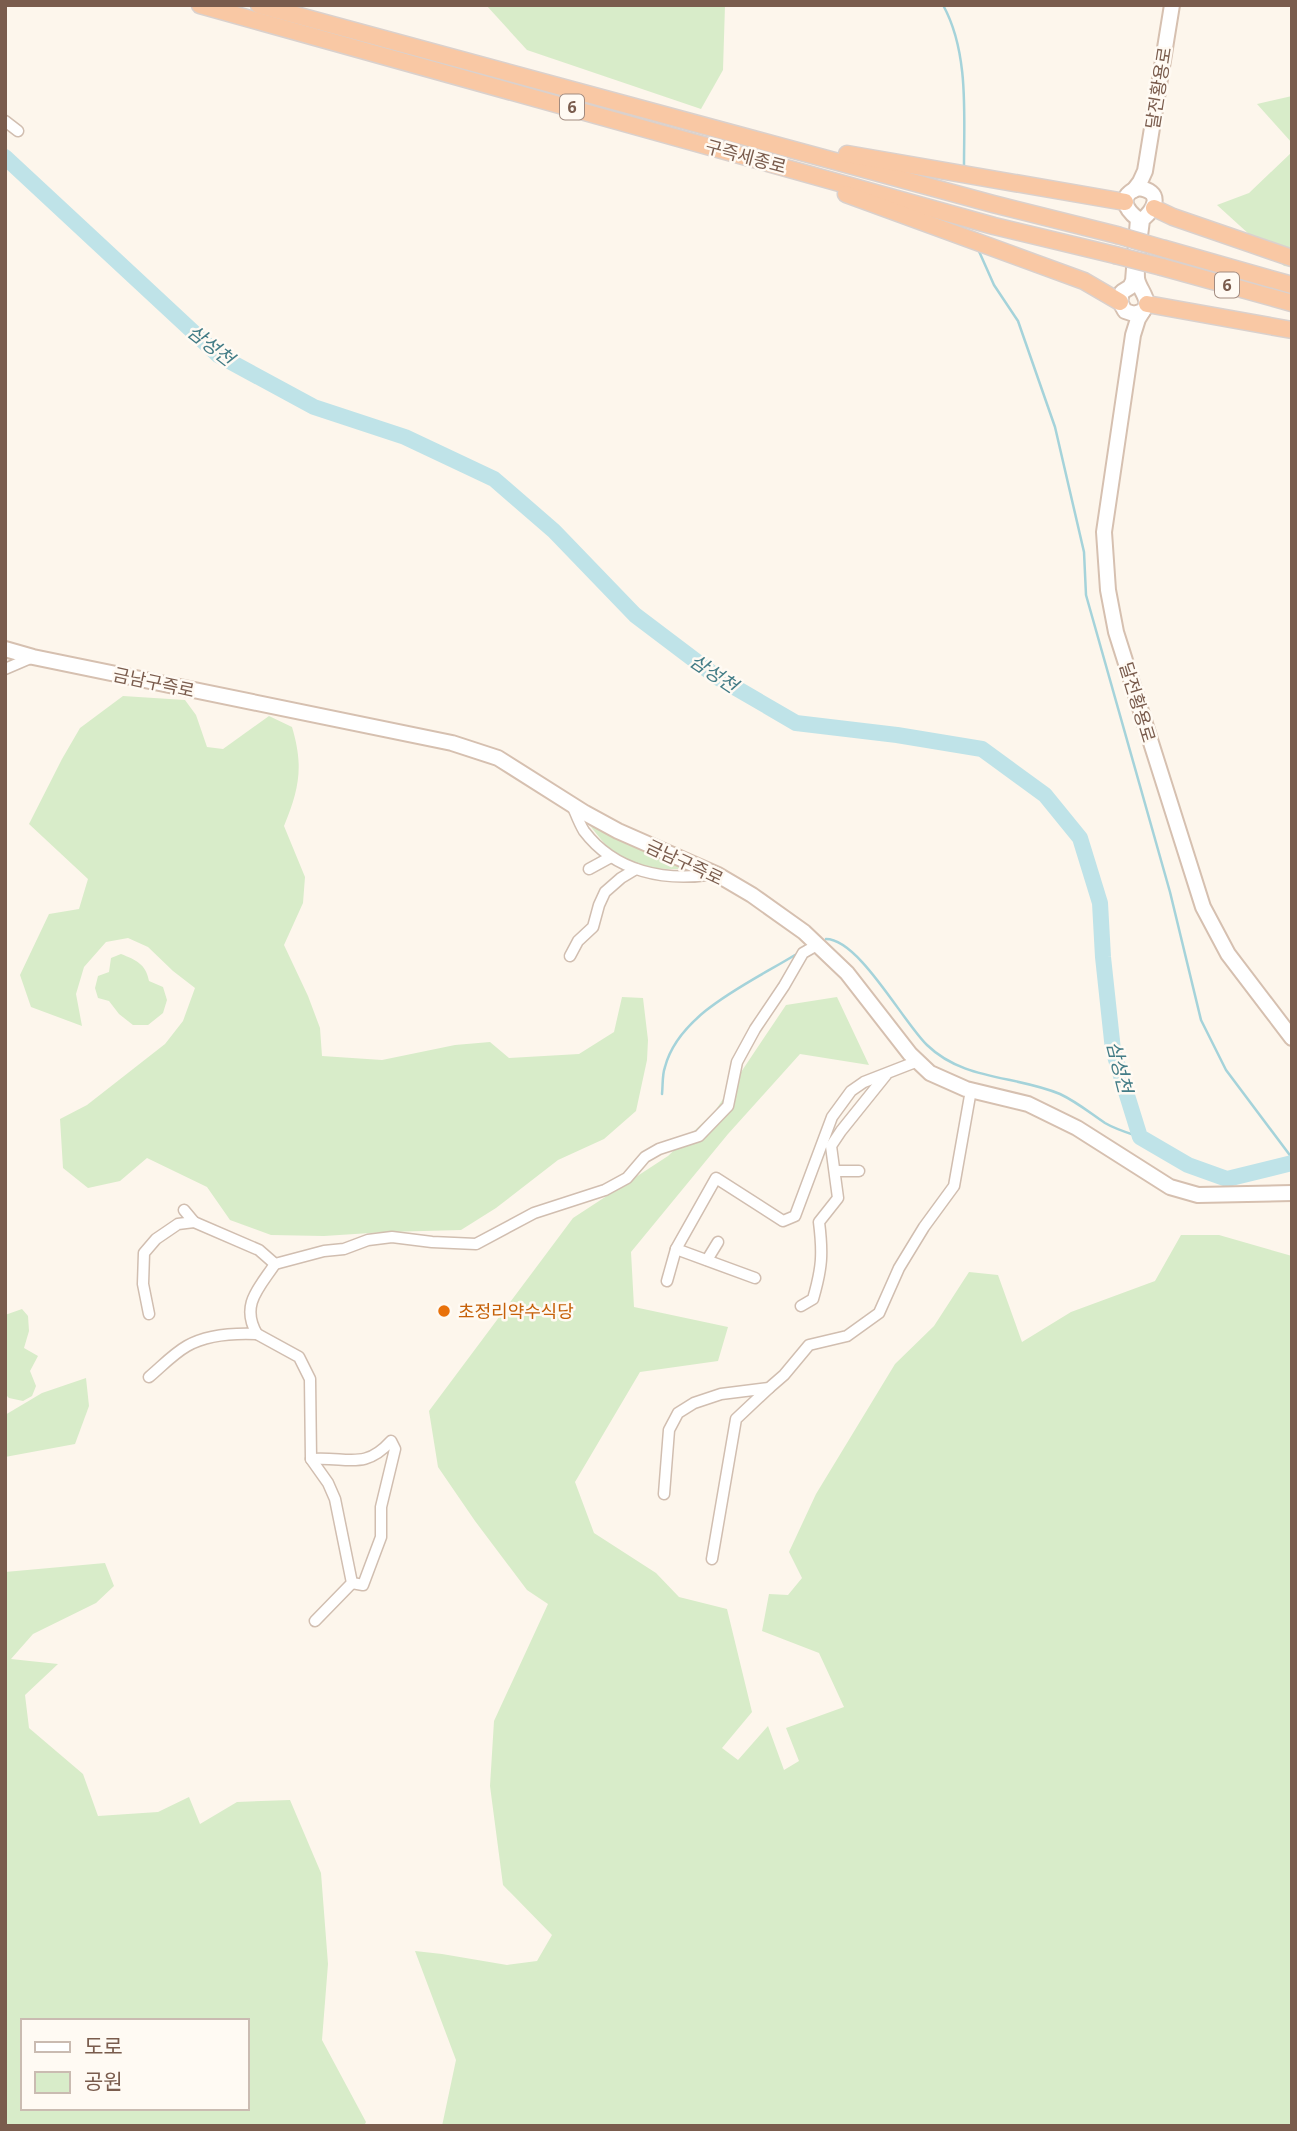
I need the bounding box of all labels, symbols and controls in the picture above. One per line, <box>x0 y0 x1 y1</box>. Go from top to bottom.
street label: 달전황용로 <box>1140 45 1176 131</box>
road number: 6 <box>560 94 584 120</box>
street label: 구즉세종로 <box>703 134 789 178</box>
road number: 6 <box>1215 272 1239 298</box>
water label: 삼성천 <box>182 319 241 372</box>
water label: 삼성천 <box>685 648 744 699</box>
street label: 달전황용로 <box>1114 659 1162 745</box>
street label: 금남구즉로 <box>111 662 197 702</box>
street label: 금남구즉로 <box>642 834 728 890</box>
water label: 삼성천 <box>1101 1038 1139 1097</box>
place label: 초정리약수식당 <box>458 1299 574 1323</box>
marker: 초정리약수식당 <box>436 1303 452 1319</box>
legend <box>21 2019 248 2110</box>
text: 도로 <box>84 2032 123 2060</box>
text: 공원 <box>84 2067 123 2095</box>

